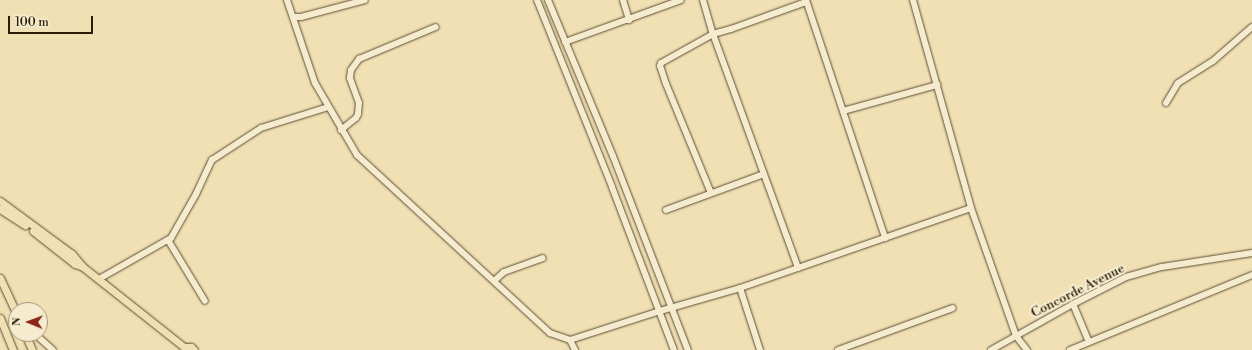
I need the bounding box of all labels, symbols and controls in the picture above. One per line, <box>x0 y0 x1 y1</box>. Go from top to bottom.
scale bar <box>10 8 95 34</box>
text: 100 m <box>15 15 49 30</box>
street label: Concorde Avenue <box>1029 261 1127 321</box>
north arrow <box>8 302 48 342</box>
text: N <box>10 317 24 326</box>

